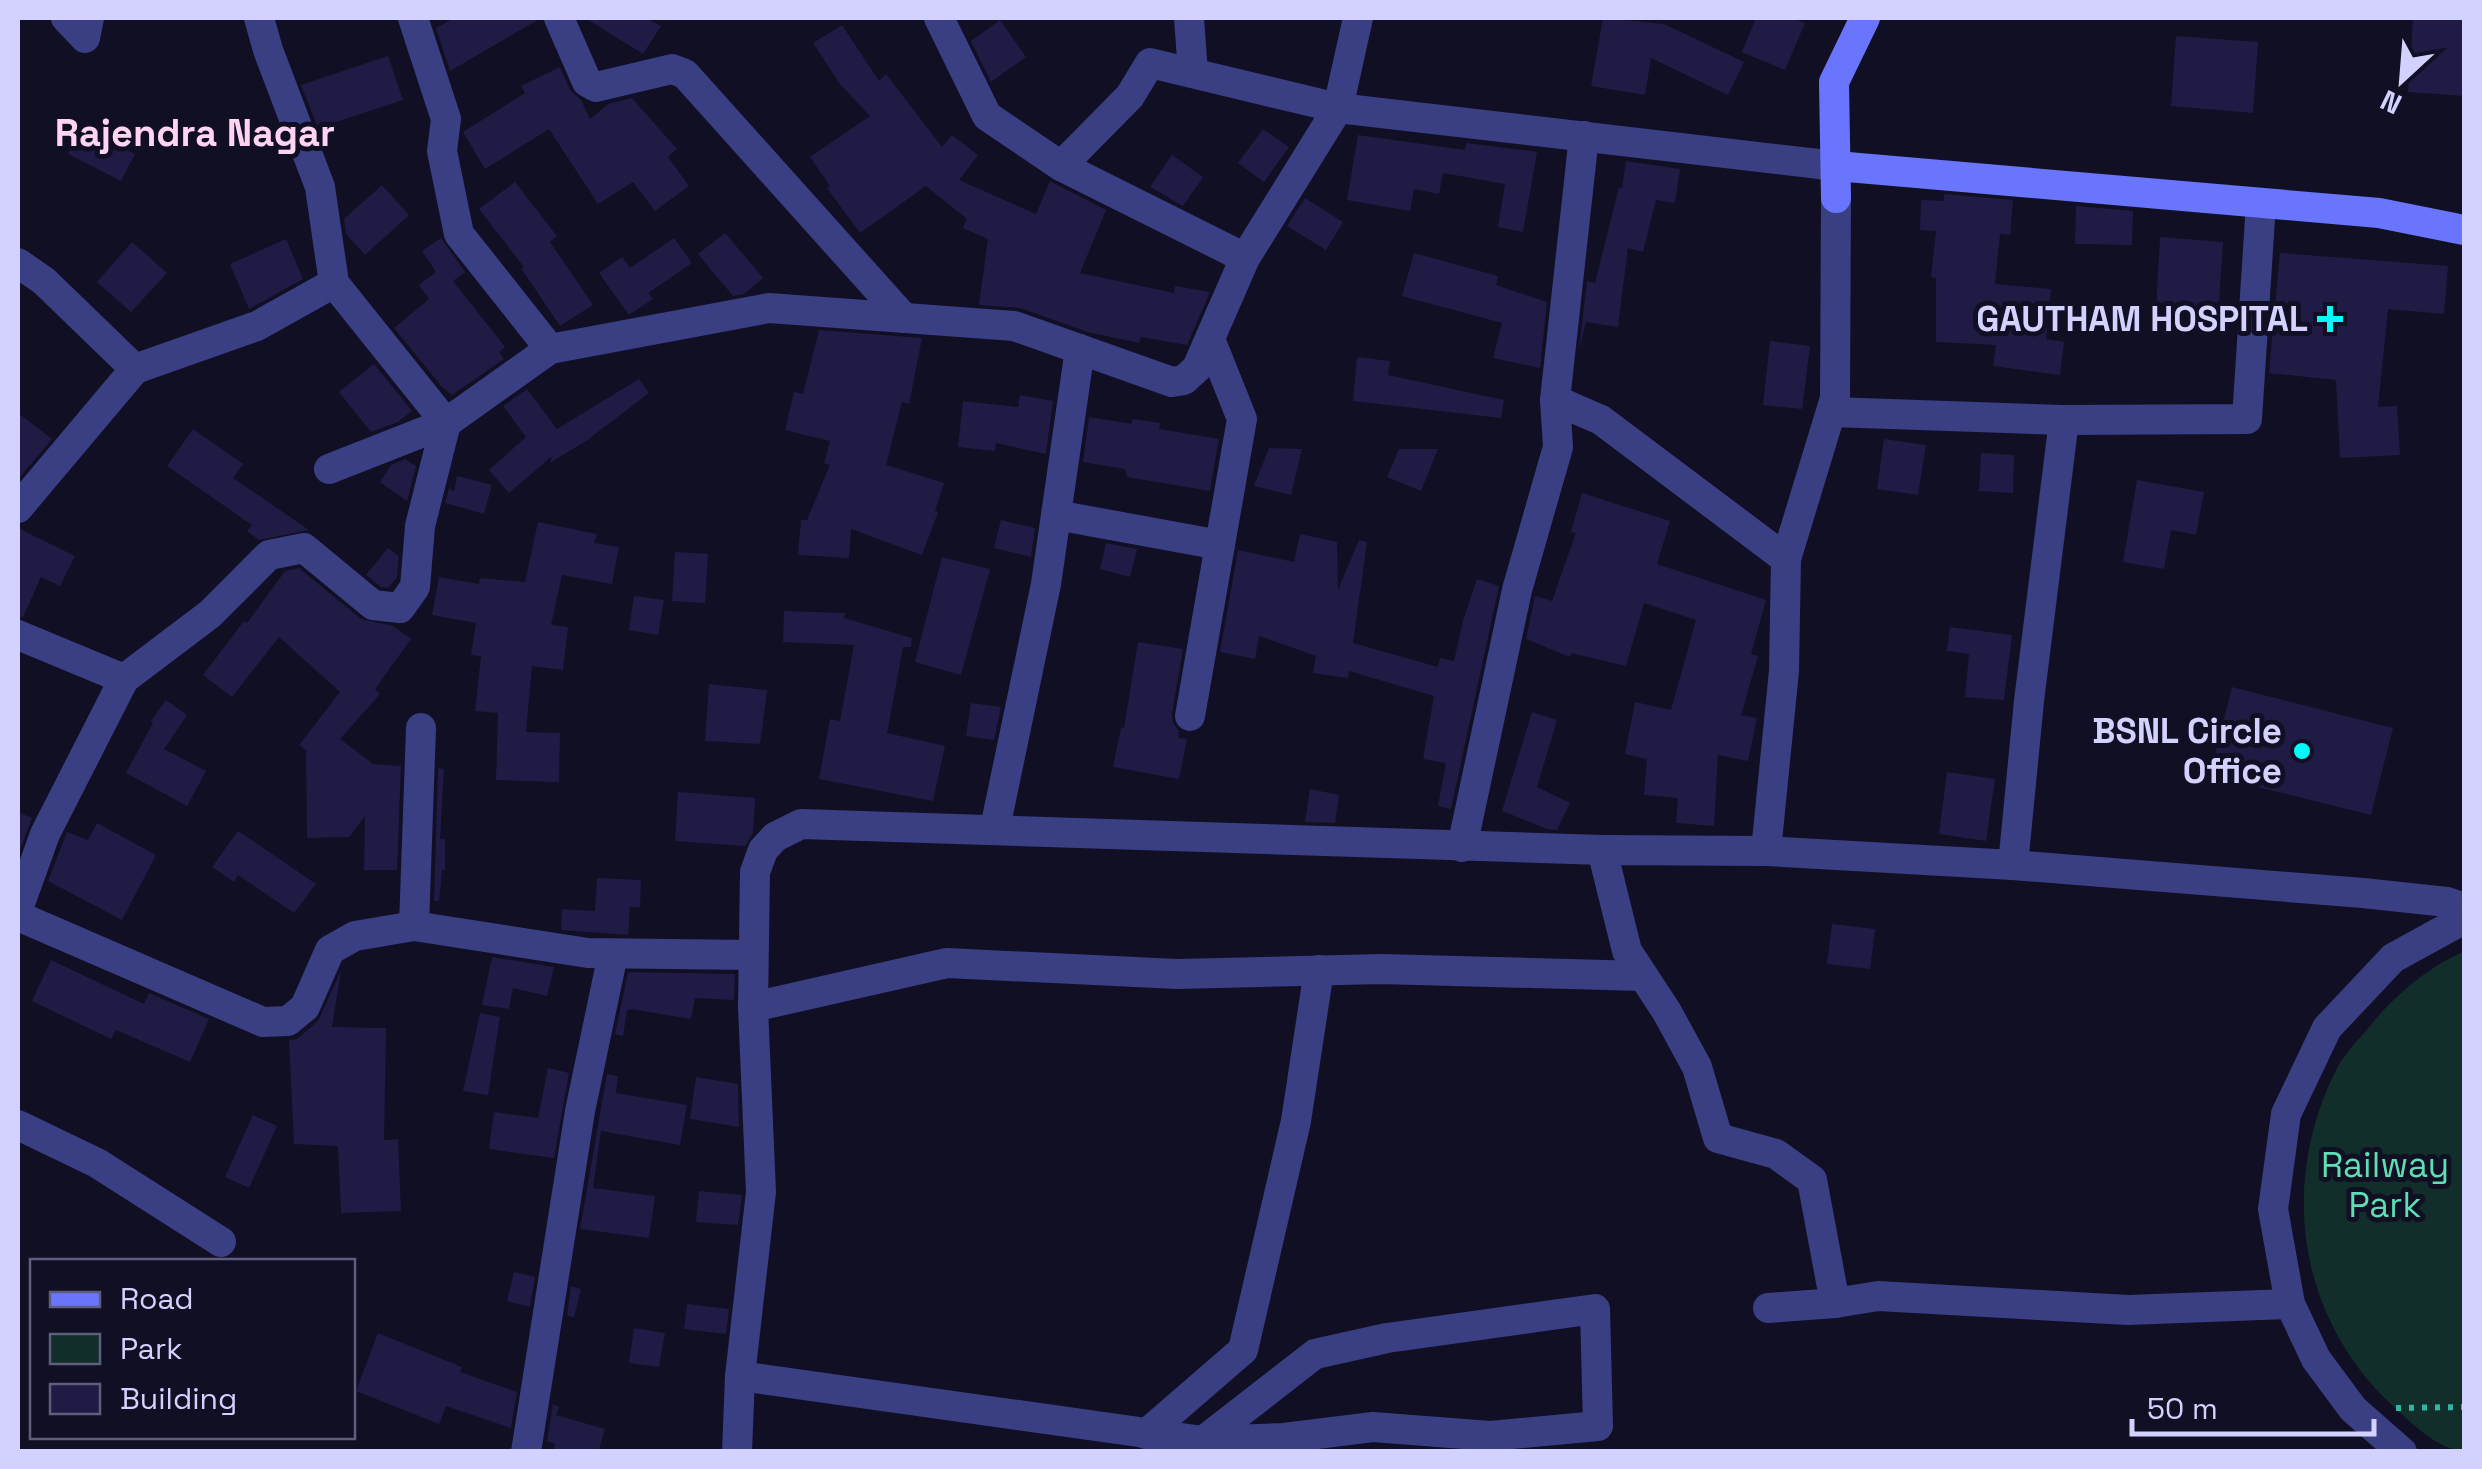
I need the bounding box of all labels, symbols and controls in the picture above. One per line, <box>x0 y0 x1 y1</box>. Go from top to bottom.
north arrow <box>2352 30 2452 130</box>
text: N <box>2375 82 2407 123</box>
district label: Rajendra Nagar <box>55 109 335 157</box>
place label: GAUTHAM HOSPITAL <box>1976 297 2308 341</box>
marker: GAUTHAM HOSPITAL <box>2317 306 2343 332</box>
place label: BSNL Circle Office <box>2092 709 2282 793</box>
marker: BSNL Circle Office <box>2291 740 2313 762</box>
park label: Railway Park <box>2321 1143 2449 1227</box>
legend <box>30 1259 355 1439</box>
text: Road <box>120 1279 194 1318</box>
text: Park <box>120 1329 182 1368</box>
scale bar <box>2132 1374 2374 1436</box>
text: Building <box>120 1379 237 1418</box>
text: 50 m <box>2147 1389 2218 1428</box>

